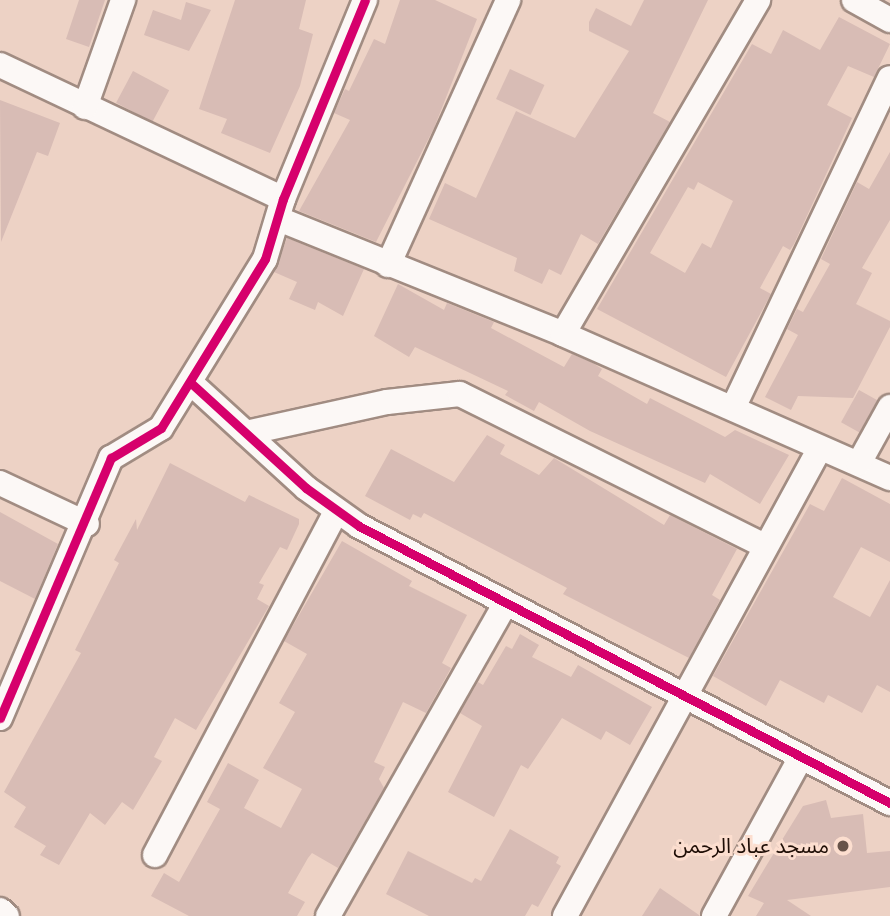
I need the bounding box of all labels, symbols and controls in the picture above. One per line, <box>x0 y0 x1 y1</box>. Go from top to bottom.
place label: مسجد عباد الرحمن <box>673 833 829 859</box>
marker: مسجد عباد الرحمن <box>835 838 851 854</box>

